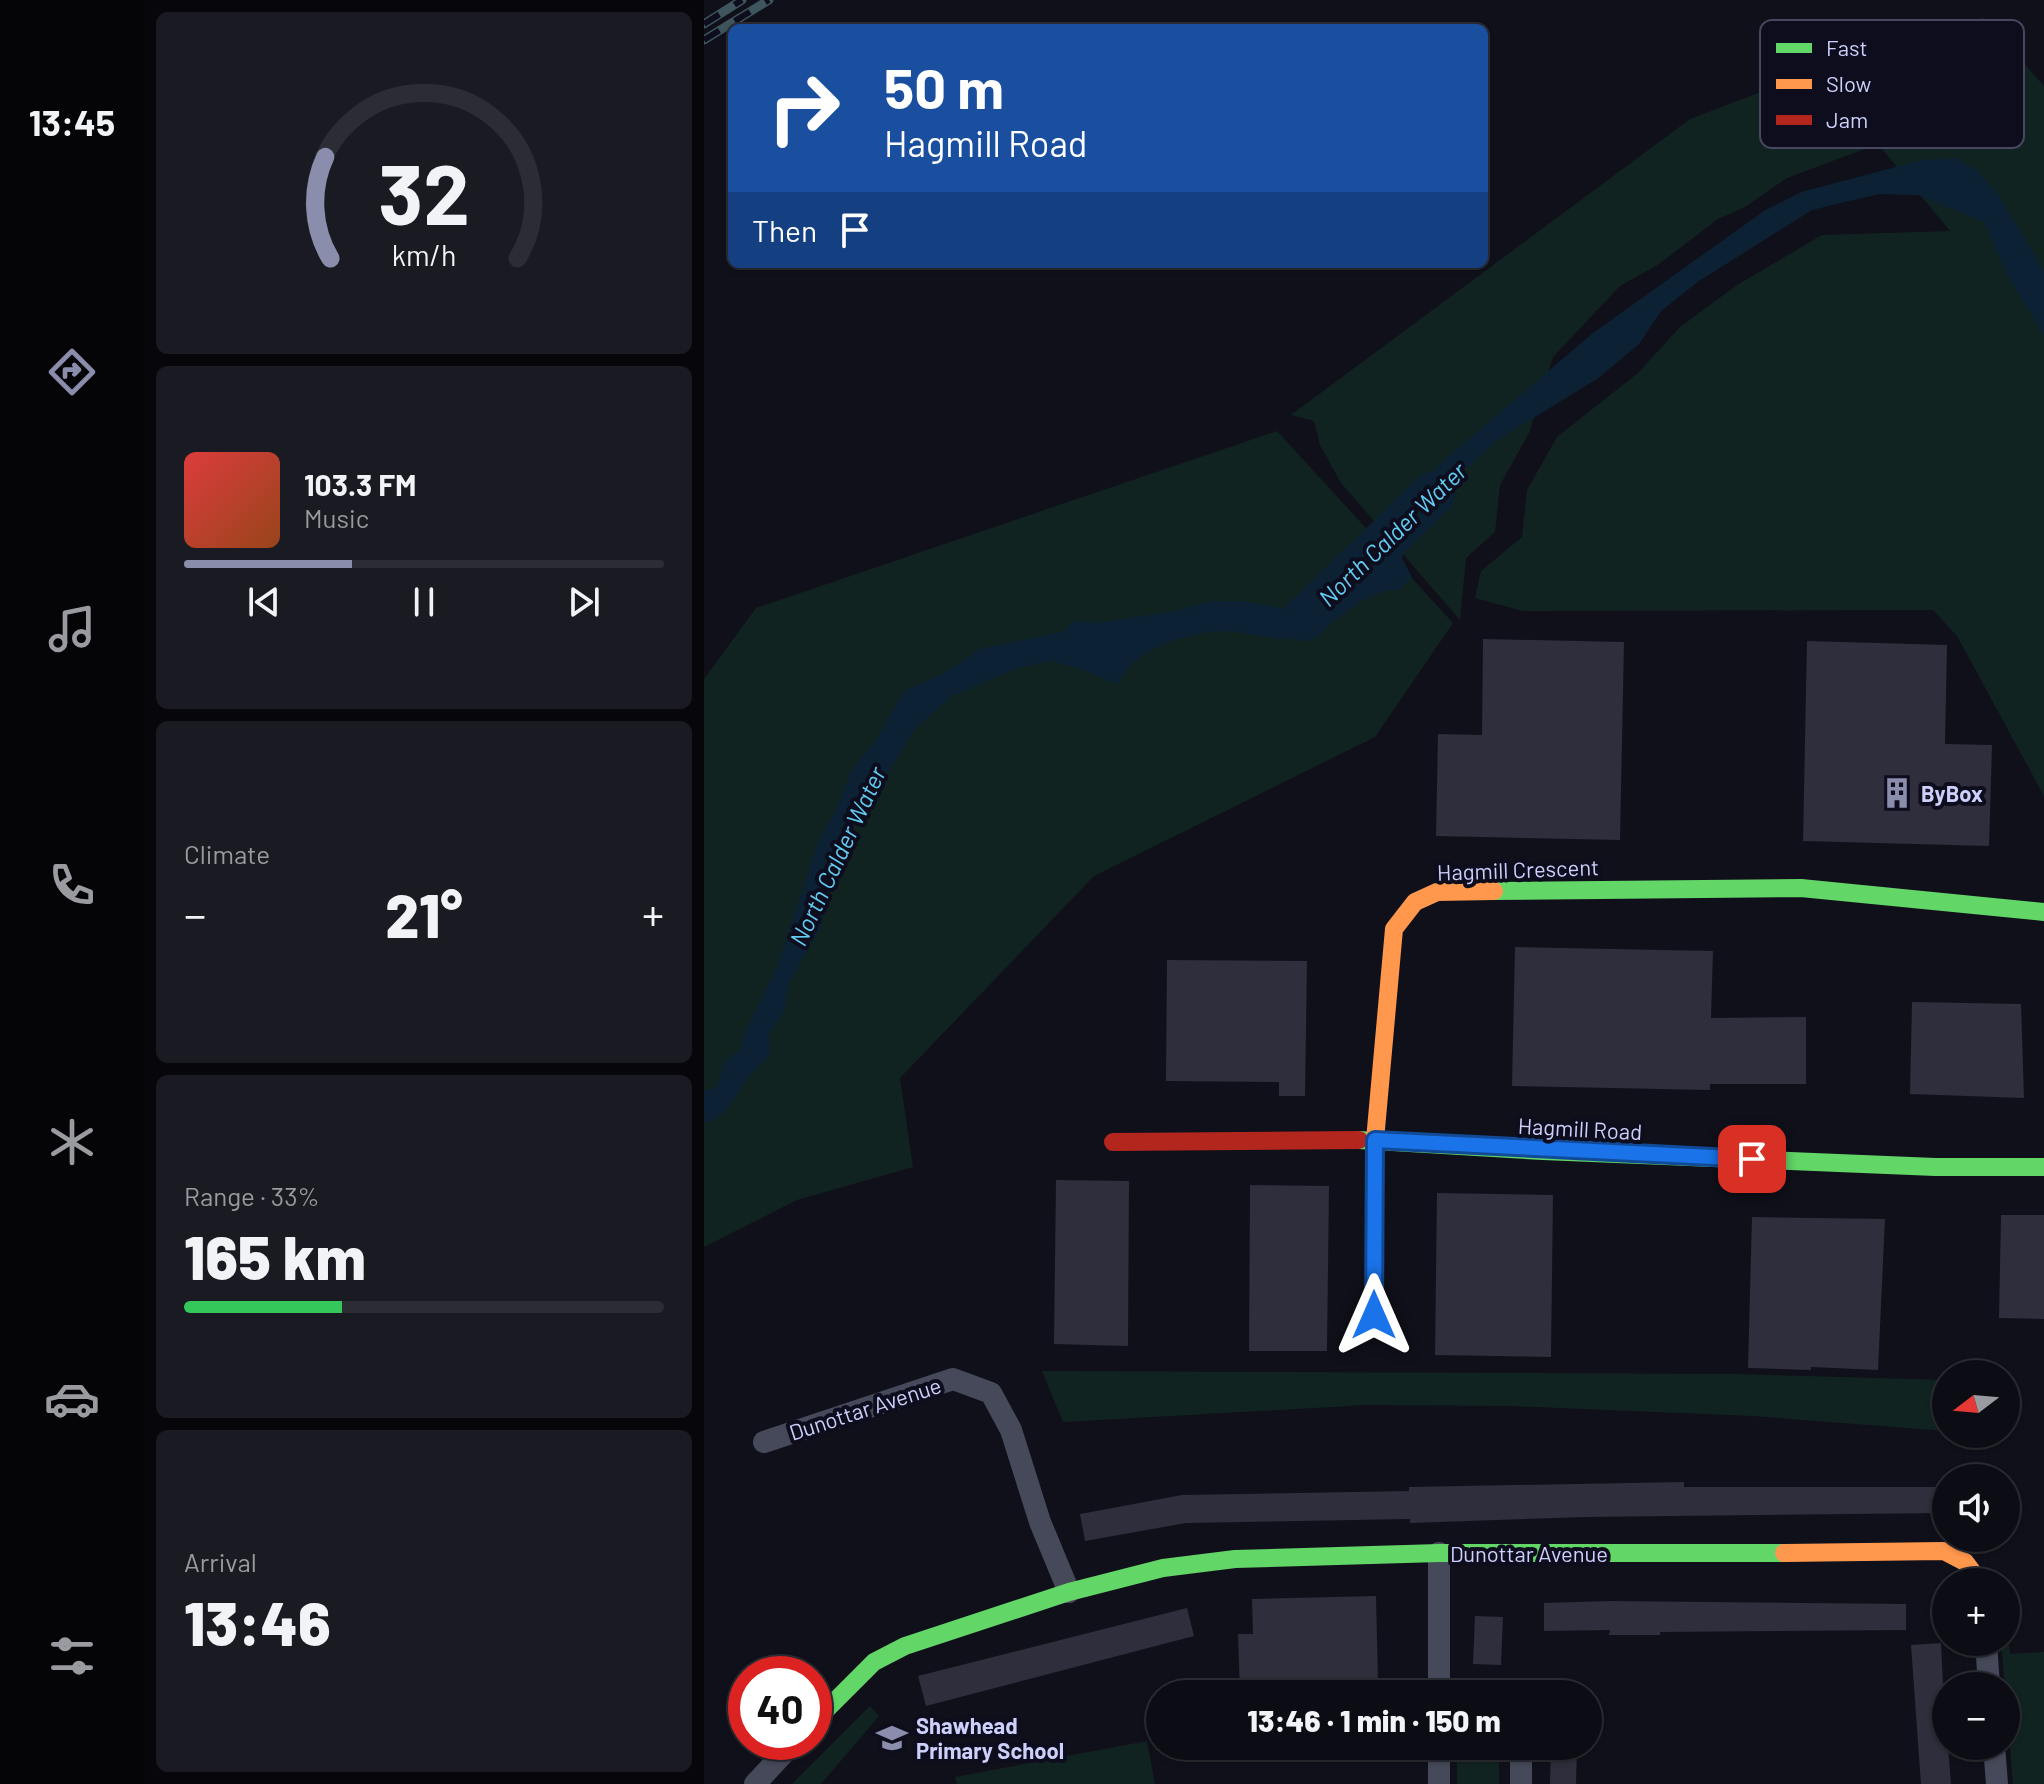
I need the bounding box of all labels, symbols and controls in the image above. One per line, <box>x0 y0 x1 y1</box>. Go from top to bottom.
legend <box>1760 20 2024 148</box>
text: Fast <box>1826 34 1868 60</box>
text: 50 m <box>884 53 1004 120</box>
icon: right <box>752 56 856 160</box>
text: Slow <box>1826 70 1871 96</box>
text: 13:45 <box>29 100 115 143</box>
text: Jam <box>1826 106 1868 132</box>
text: Hagmill Road <box>884 121 1088 164</box>
text: 32 <box>378 142 470 242</box>
icon: arrive <box>833 208 877 252</box>
text: Then <box>752 212 817 248</box>
text: km/h <box>392 237 456 272</box>
icon: directions <box>44 344 100 400</box>
water label: North Calder Water <box>1312 455 1473 612</box>
text: 103.3 FM <box>304 466 416 502</box>
text: Music <box>304 502 369 533</box>
icon: previous <box>242 580 286 624</box>
icon: pause <box>402 580 446 624</box>
icon: next <box>562 580 606 624</box>
icon: music <box>44 601 100 657</box>
water label: North Calder Water <box>783 760 892 950</box>
building icon: ByBox <box>1880 776 1914 810</box>
place label: ByBox <box>1921 780 1983 806</box>
text: Climate <box>184 838 270 869</box>
street label: Hagmill Crescent <box>1437 853 1599 885</box>
icon: phone <box>44 857 100 913</box>
text: 21° <box>385 878 463 950</box>
text: − <box>184 887 206 940</box>
text: + <box>642 887 664 940</box>
street label: Hagmill Road <box>1517 1112 1643 1144</box>
icon: climate <box>44 1114 100 1170</box>
pin <box>1718 1125 1786 1193</box>
icon: arrive <box>1730 1137 1774 1181</box>
text: Range · 33% <box>184 1180 320 1211</box>
text: 165 km <box>184 1220 366 1292</box>
position arrow <box>1332 1273 1416 1357</box>
north arrow <box>1932 1360 2020 1448</box>
map controls <box>1932 1360 2020 1760</box>
icon: car <box>44 1371 100 1427</box>
street label: Dunottar Avenue <box>786 1371 944 1445</box>
button: sound <box>1932 1464 2020 1552</box>
street label: Dunottar Avenue <box>1450 1540 1608 1566</box>
text: Arrival <box>184 1546 257 1577</box>
button: + <box>1932 1568 2020 1656</box>
text: 13:46 <box>184 1586 331 1658</box>
icon: filters <box>44 1628 100 1684</box>
speed limit sign: 40 <box>728 1656 832 1760</box>
button: − <box>1932 1672 2020 1760</box>
text: 13:46 · 1 min · 150 m <box>1247 1702 1501 1738</box>
place label: Shawhead Primary School <box>916 1712 1064 1763</box>
school or university icon: Shawhead Primary School <box>875 1721 909 1755</box>

